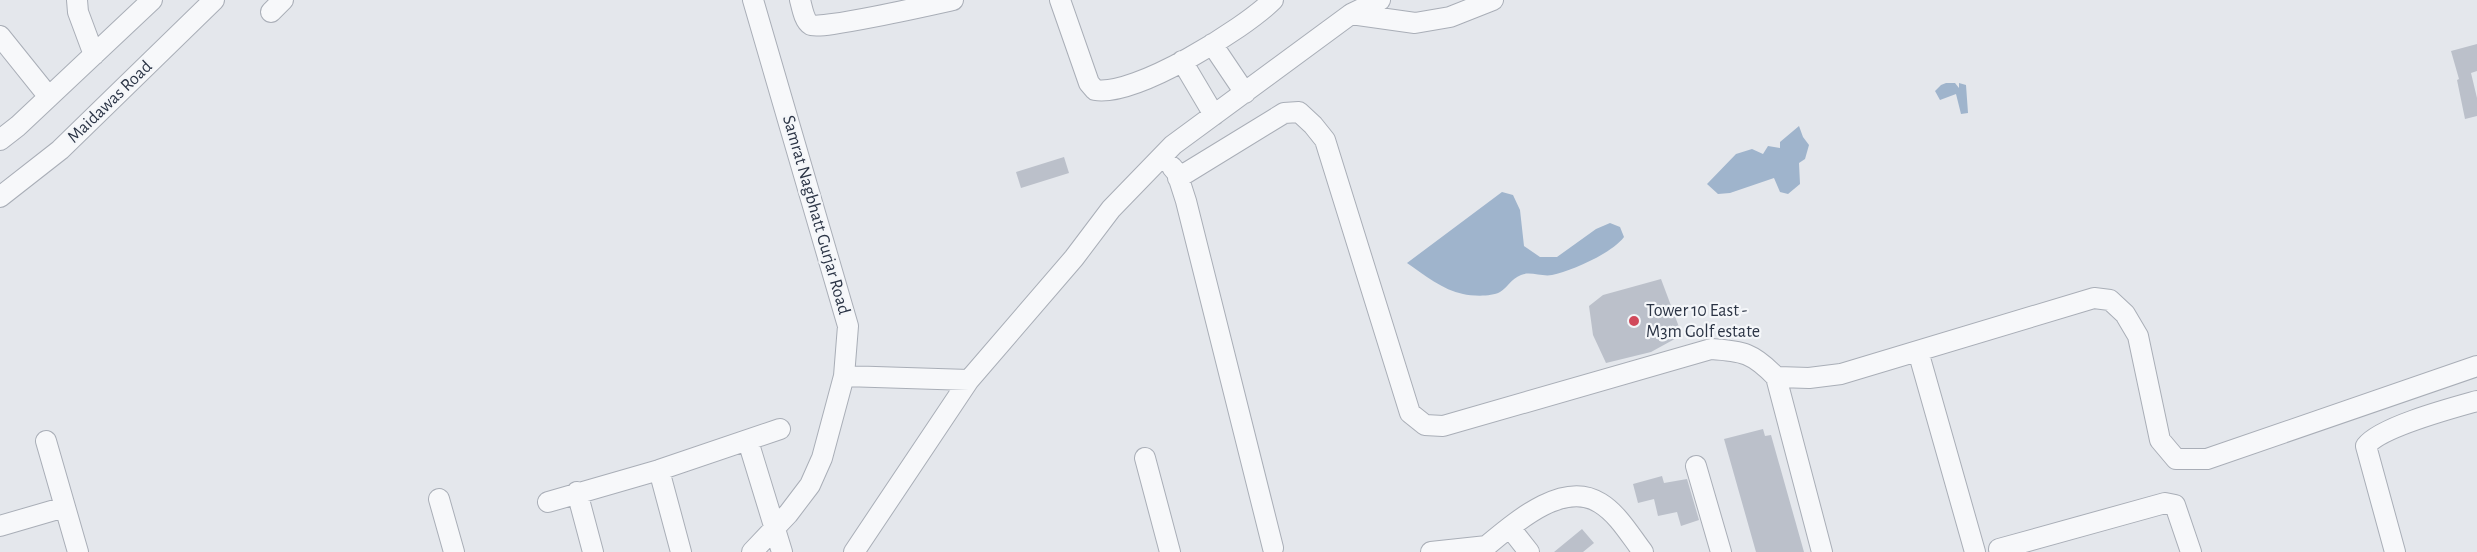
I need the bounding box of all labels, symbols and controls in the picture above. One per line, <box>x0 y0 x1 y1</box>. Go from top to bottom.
street label: Maidawas Road <box>64 57 156 147</box>
street label: Samrat Nagbhatt Gurjar Road <box>779 113 853 317</box>
place label: Tower 10 East - M3m Golf estate <box>1646 302 1760 341</box>
marker: Tower 10 East - M3m Golf estate <box>1627 314 1641 328</box>

